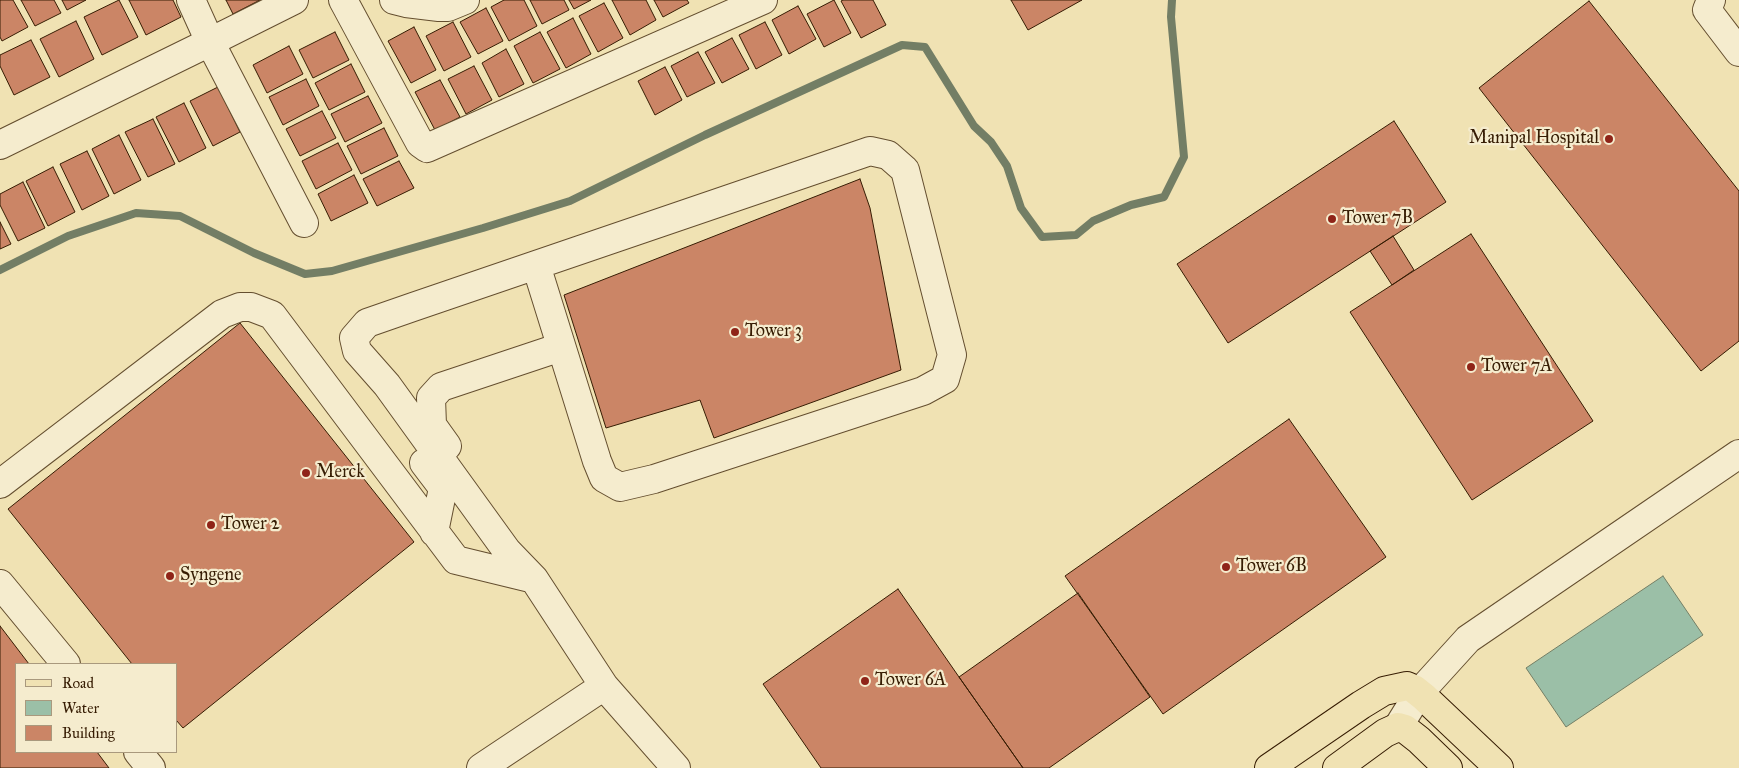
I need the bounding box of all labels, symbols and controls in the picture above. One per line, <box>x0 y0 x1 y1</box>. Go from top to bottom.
place label: Manipal Hospital <box>1469 128 1599 150</box>
marker: Manipal Hospital <box>1603 133 1615 145</box>
place label: Tower 7B <box>1342 208 1413 230</box>
marker: Tower 7B <box>1326 213 1338 225</box>
place label: Tower 3 <box>745 321 802 343</box>
marker: Tower 3 <box>729 326 741 338</box>
place label: Tower 7A <box>1481 356 1552 378</box>
marker: Tower 7A <box>1465 361 1477 373</box>
place label: Merck <box>316 462 364 484</box>
marker: Merck <box>300 467 312 479</box>
place label: Tower 2 <box>221 514 280 536</box>
marker: Tower 2 <box>205 519 217 531</box>
place label: Tower 6B <box>1236 556 1307 578</box>
marker: Tower 6B <box>1220 561 1232 573</box>
place label: Syngene <box>180 565 242 587</box>
marker: Syngene <box>164 570 176 582</box>
legend <box>15 663 178 753</box>
place label: Tower 6A <box>875 670 946 692</box>
text: Road <box>62 674 94 692</box>
marker: Tower 6A <box>859 675 871 687</box>
text: Water <box>62 699 99 717</box>
text: Building <box>62 724 115 742</box>

